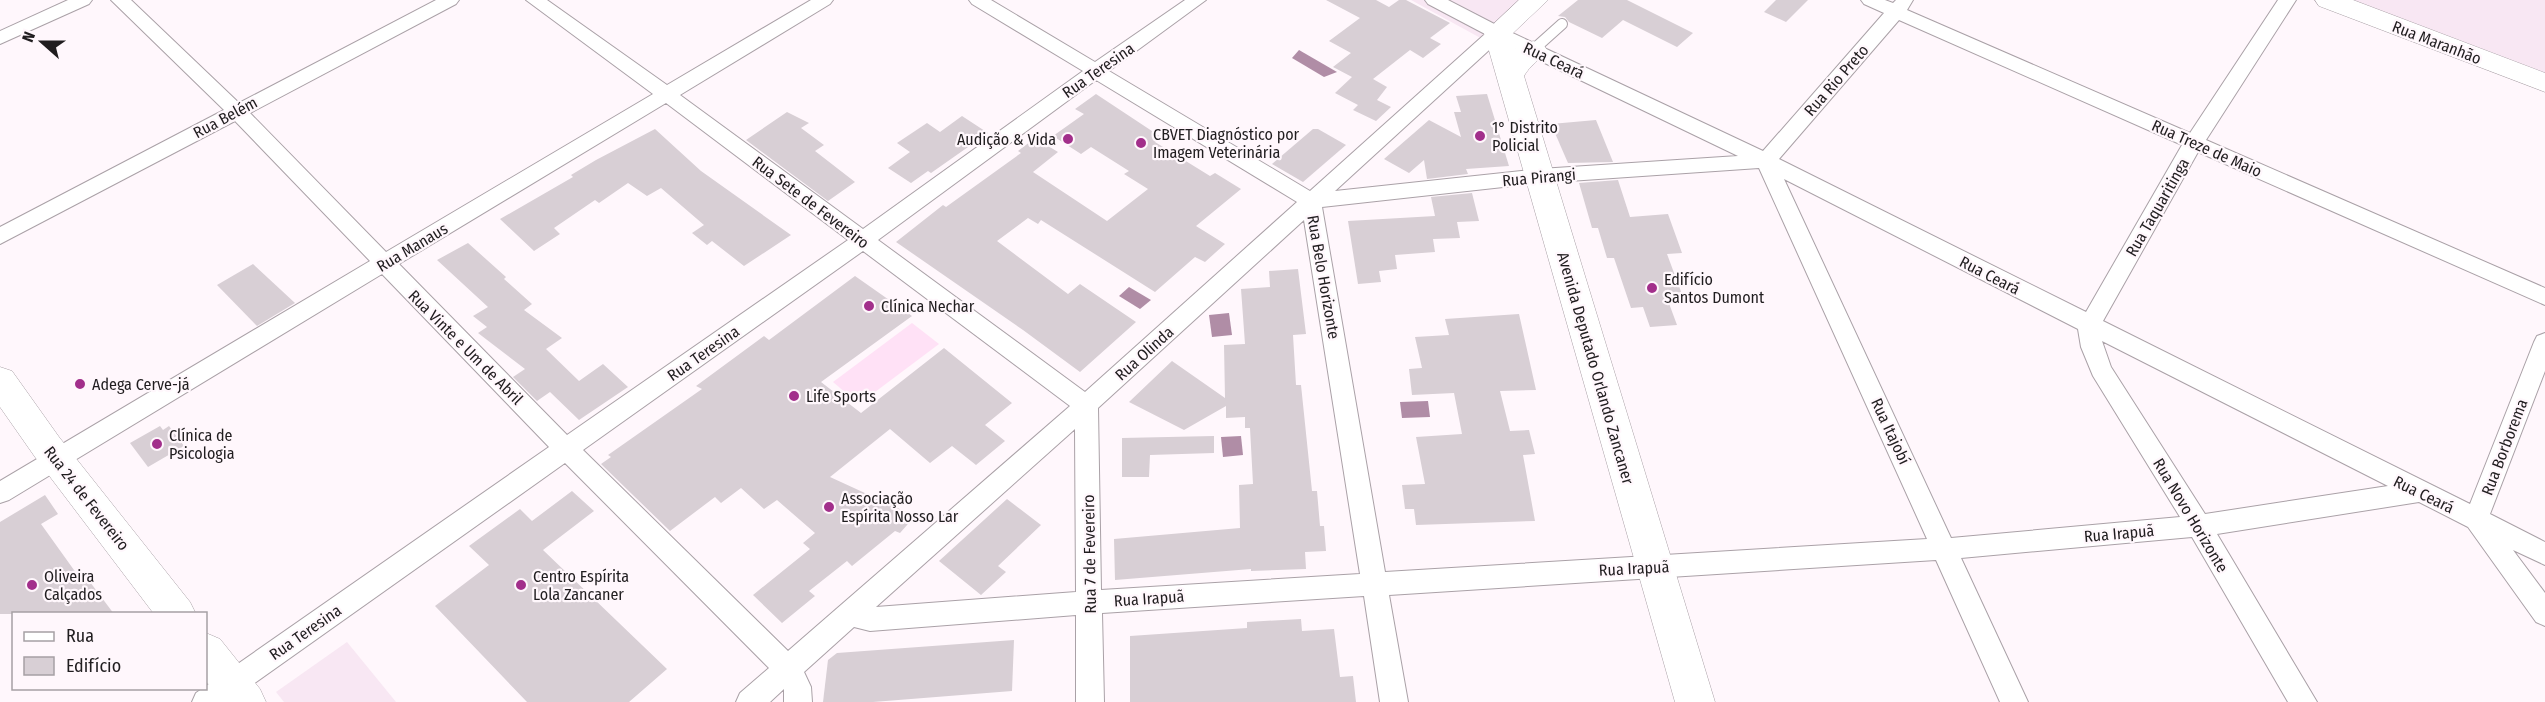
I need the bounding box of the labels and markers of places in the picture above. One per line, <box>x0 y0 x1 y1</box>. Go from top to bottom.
place label: 1° Distrito Policial <box>1492 118 1558 155</box>
place label: CBVET Diagnóstico por Imagem Veterinária <box>1153 125 1300 162</box>
marker: 1° Distrito Policial <box>1473 129 1487 143</box>
place label: Audição & Vida <box>957 130 1056 149</box>
marker: Audição & Vida <box>1061 132 1075 146</box>
marker: CBVET Diagnóstico por Imagem Veterinária <box>1134 136 1148 150</box>
place label: Edifício Santos Dumont <box>1664 270 1765 307</box>
marker: Edifício Santos Dumont <box>1645 281 1659 295</box>
place label: Clínica Nechar <box>881 297 975 316</box>
marker: Clínica Nechar <box>862 299 876 313</box>
place label: Adega Cerve-já <box>92 375 190 394</box>
marker: Adega Cerve-já <box>73 377 87 391</box>
place label: Life Sports <box>806 387 876 406</box>
marker: Life Sports <box>787 389 801 403</box>
place label: Clínica de Psicologia <box>169 426 235 463</box>
marker: Clínica de Psicologia <box>150 437 164 451</box>
place label: Associação Espírita Nosso Lar <box>841 489 959 526</box>
marker: Associação Espírita Nosso Lar <box>822 500 836 514</box>
place label: Oliveira Calçados <box>44 567 102 604</box>
place label: Centro Espírita Lola Zancaner <box>533 567 629 604</box>
marker: Oliveira Calçados <box>25 578 39 592</box>
marker: Centro Espírita Lola Zancaner <box>514 578 528 592</box>

